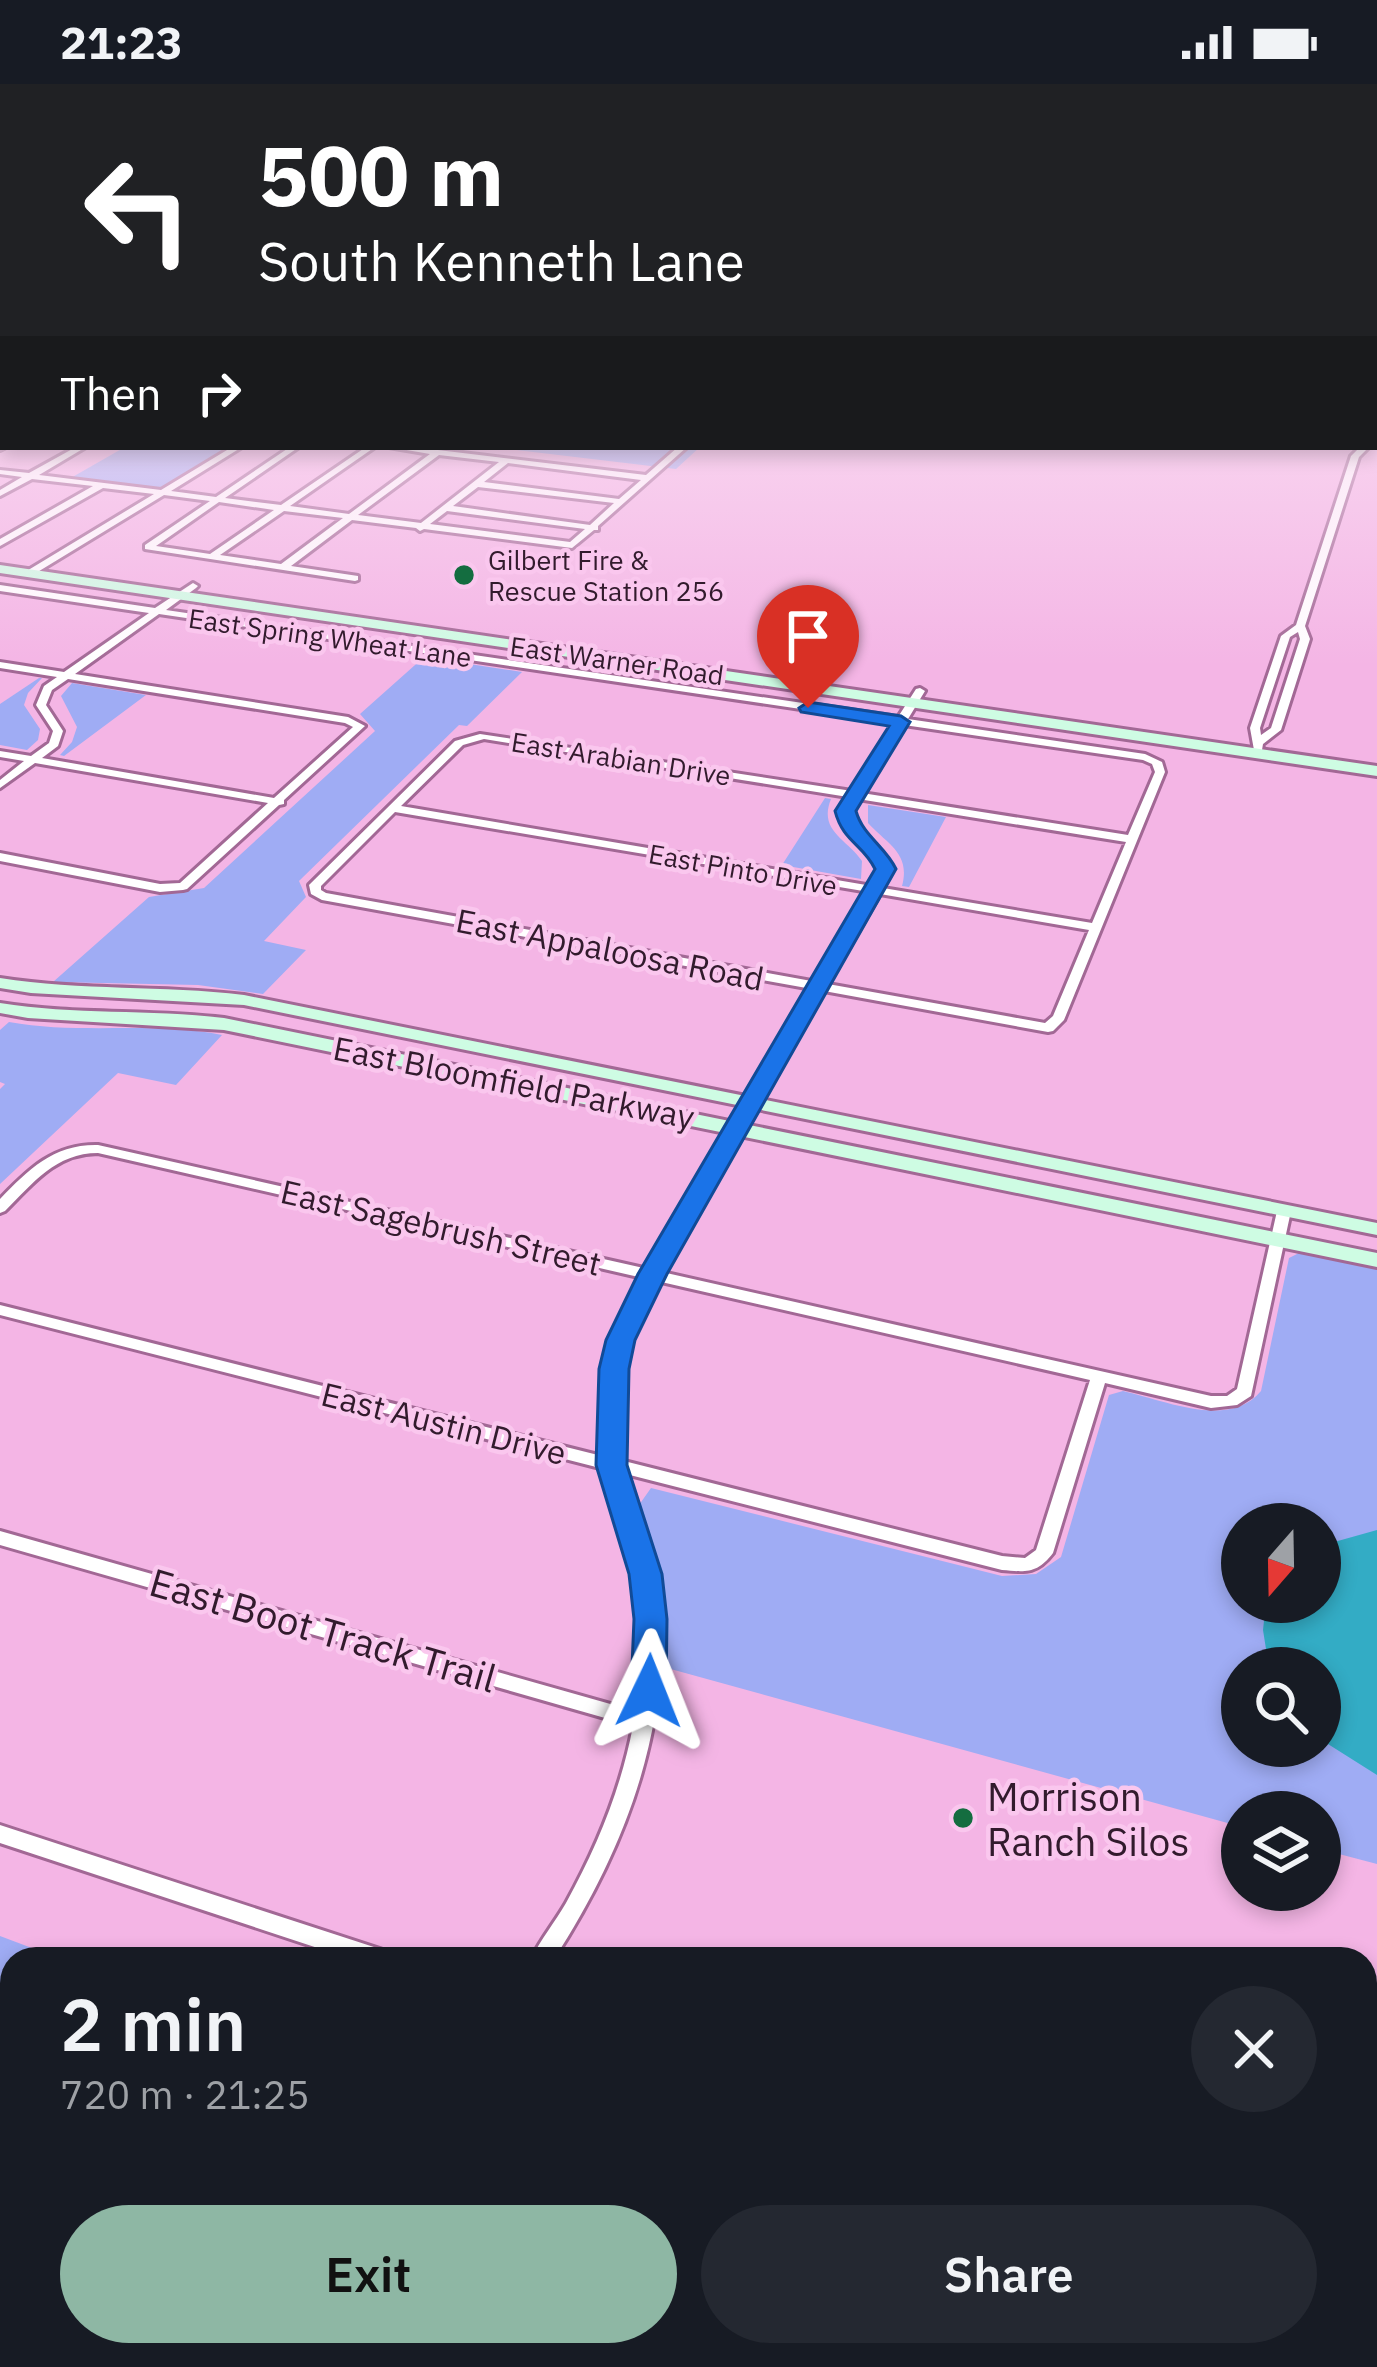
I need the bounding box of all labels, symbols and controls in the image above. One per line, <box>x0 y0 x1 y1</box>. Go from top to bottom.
text: 21:23 <box>60 13 183 71</box>
text: 500 m <box>258 120 504 229</box>
icon: left <box>60 132 216 288</box>
text: South Kenneth Lane <box>258 226 745 296</box>
icon: right <box>186 360 252 426</box>
text: Then <box>60 364 162 422</box>
place label: Gilbert Fire & Rescue Station 256 <box>488 542 724 608</box>
marker: Gilbert Fire & Rescue Station 256 <box>451 562 477 588</box>
pin <box>757 585 859 708</box>
street label: East Spring Wheat Lane <box>186 600 474 674</box>
icon: arrive <box>775 603 841 669</box>
street label: East Warner Road <box>508 628 726 692</box>
street label: East Arabian Drive <box>509 723 733 793</box>
street label: East Pinto Drive <box>646 835 840 903</box>
street label: East Appaloosa Road <box>453 898 767 1000</box>
street label: East Bloomfield Parkway <box>330 1026 698 1138</box>
street label: East Sagebrush Street <box>277 1169 605 1285</box>
street label: East Austin Drive <box>317 1372 571 1474</box>
north arrow <box>1221 1503 1341 1623</box>
map controls <box>1221 1503 1341 1911</box>
street label: East Boot Track Trail <box>144 1556 502 1704</box>
position arrow <box>586 1628 712 1754</box>
button: search <box>1221 1647 1341 1767</box>
place label: Morrison Ranch Silos <box>987 1771 1189 1867</box>
button: layers <box>1221 1791 1341 1911</box>
marker: Morrison Ranch Silos <box>950 1805 976 1831</box>
text: 2 min <box>60 1977 246 2071</box>
button: close <box>1191 1986 1317 2112</box>
text: 720 m · 21:25 <box>60 2069 310 2120</box>
button: Exit <box>60 2205 677 2343</box>
button: Share <box>701 2205 1317 2343</box>

